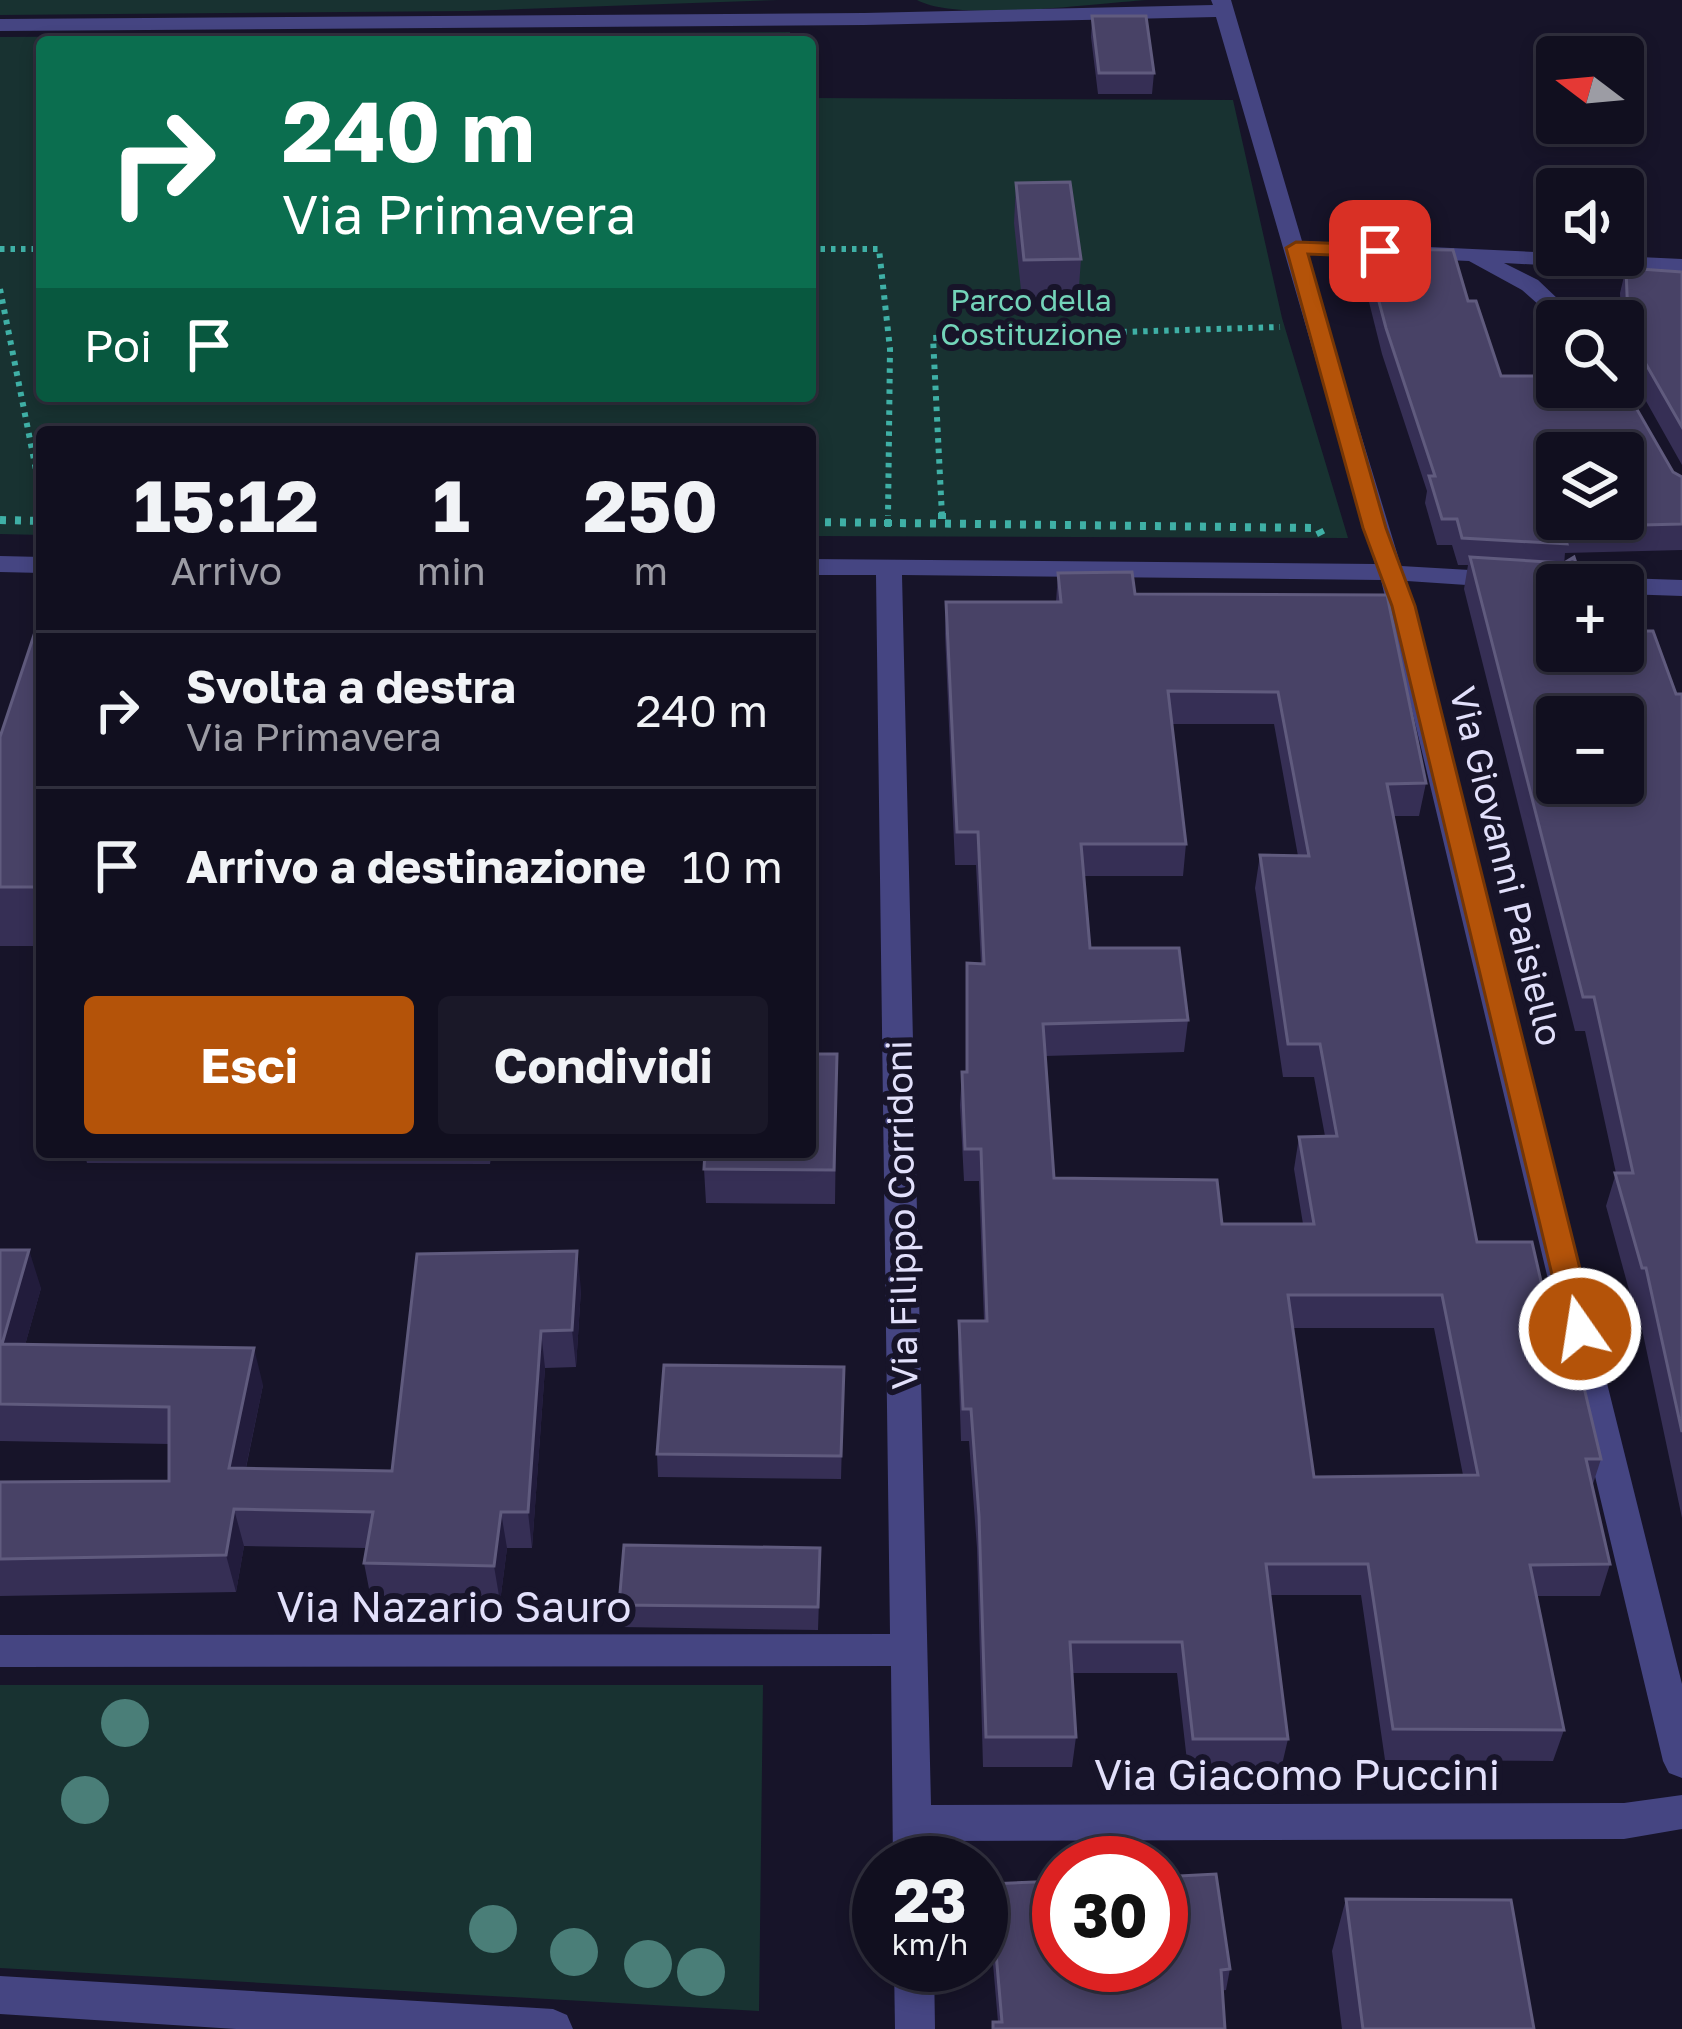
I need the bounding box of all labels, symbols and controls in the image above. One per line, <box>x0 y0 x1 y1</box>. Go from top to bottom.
north arrow <box>1536 36 1644 144</box>
map controls <box>1536 36 1644 804</box>
text: 240 m <box>282 80 535 180</box>
icon: right <box>84 84 240 240</box>
button: sound <box>1536 168 1644 276</box>
text: Via Primavera <box>282 181 636 246</box>
pin <box>1329 200 1431 302</box>
icon: arrive <box>1347 218 1413 284</box>
park label: Parco della Costituzione <box>940 282 1122 352</box>
button: search <box>1536 300 1644 408</box>
icon: arrive <box>176 312 242 378</box>
text: Poi <box>84 318 152 372</box>
button: layers <box>1536 432 1644 540</box>
text: 15:12 <box>134 461 319 548</box>
text: 1 <box>433 461 470 548</box>
text: 250 <box>583 461 718 548</box>
text: Arrivo <box>171 547 282 594</box>
text: min <box>417 547 486 594</box>
text: m <box>634 547 668 594</box>
button: + <box>1536 564 1644 672</box>
text: Svolta a destra <box>186 659 516 713</box>
icon: right <box>84 677 150 743</box>
street label: Via Giovanni Paisiello <box>1442 682 1572 1050</box>
text: 240 m <box>635 683 768 737</box>
button: − <box>1536 696 1644 804</box>
text: Via Primavera <box>186 713 442 760</box>
icon: arrive <box>84 833 150 899</box>
text: Arrivo a destinazione <box>186 839 646 893</box>
text: 10 m <box>682 839 783 893</box>
button: Esci <box>84 996 414 1134</box>
button: Condividi <box>438 996 768 1134</box>
street label: Via Filippo Corridoni <box>876 1040 926 1390</box>
position arrow <box>1517 1266 1643 1392</box>
street label: Via Nazario Sauro <box>277 1581 631 1631</box>
street label: Via Giacomo Puccini <box>1094 1749 1500 1799</box>
speed limit sign: 30 <box>1032 1836 1188 1992</box>
text: 23 <box>893 1863 967 1935</box>
text: km/h <box>892 1926 968 1962</box>

